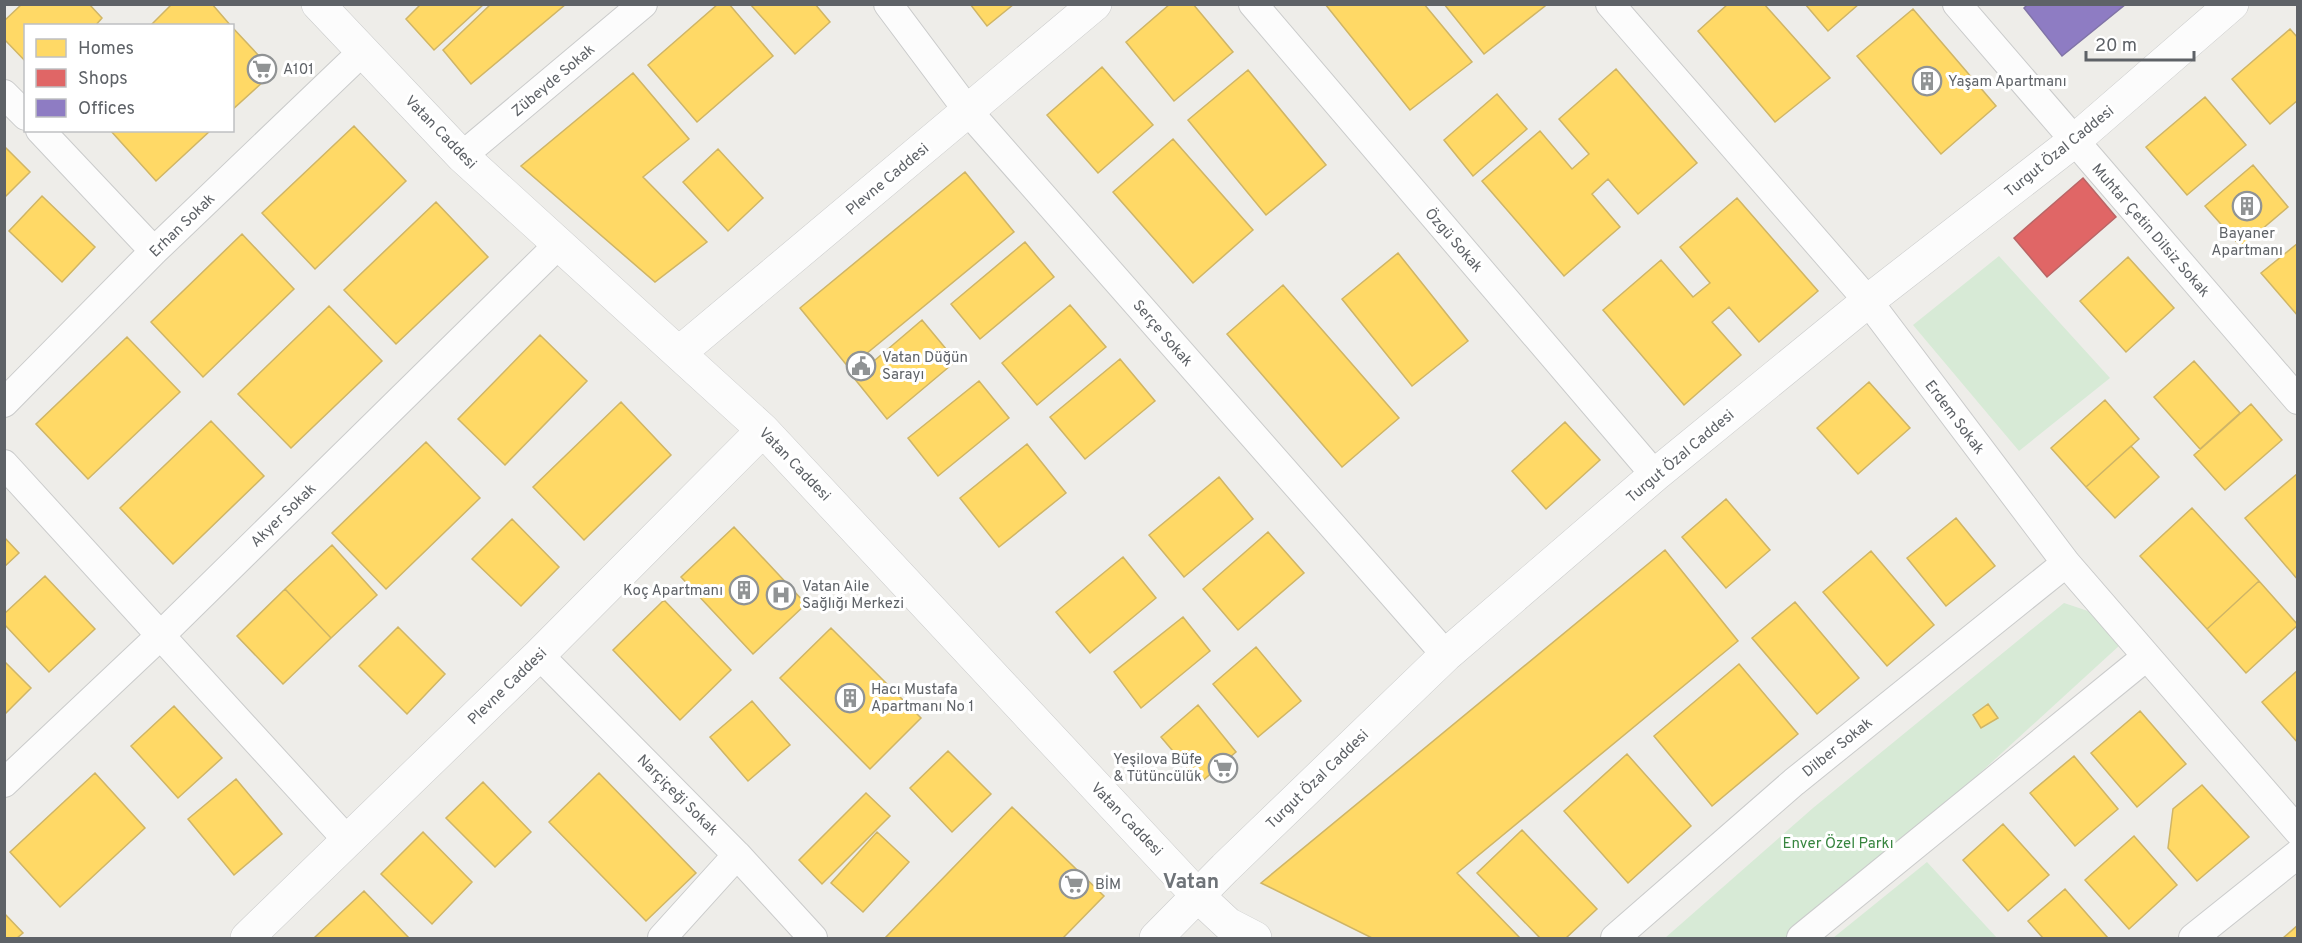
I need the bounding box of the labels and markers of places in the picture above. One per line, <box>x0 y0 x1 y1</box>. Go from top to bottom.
supermarket icon: A101 <box>246 53 278 85</box>
place label: A101 <box>283 61 314 80</box>
building icon: Yaşam Apartmanı <box>1911 65 1943 97</box>
place label: Yaşam Apartmanı <box>1948 73 2066 92</box>
building icon: Bayaner Apartmanı <box>2231 190 2263 222</box>
place label: Bayaner Apartmanı <box>2211 225 2283 261</box>
place label: Vatan Düğün Sarayı <box>882 349 968 385</box>
public building icon: Vatan Düğün Sarayı <box>845 350 877 382</box>
building icon: Koç Apartmanı <box>728 574 760 606</box>
place label: Vatan Aile Sağlığı Merkezi <box>802 578 904 614</box>
hospital icon: Vatan Aile Sağlığı Merkezi <box>765 579 797 611</box>
place label: Koç Apartmanı <box>623 582 723 601</box>
place label: Hacı Mustafa Apartmanı No 1 <box>871 681 974 717</box>
building icon: Hacı Mustafa Apartmanı No 1 <box>834 682 866 714</box>
place label: Yeşilova Büfe & Tütüncülük <box>1113 751 1202 787</box>
supermarket icon: Yeşilova Büfe & Tütüncülük <box>1207 752 1239 784</box>
supermarket icon: BİM <box>1058 868 1090 900</box>
place label: BİM <box>1095 875 1121 895</box>

